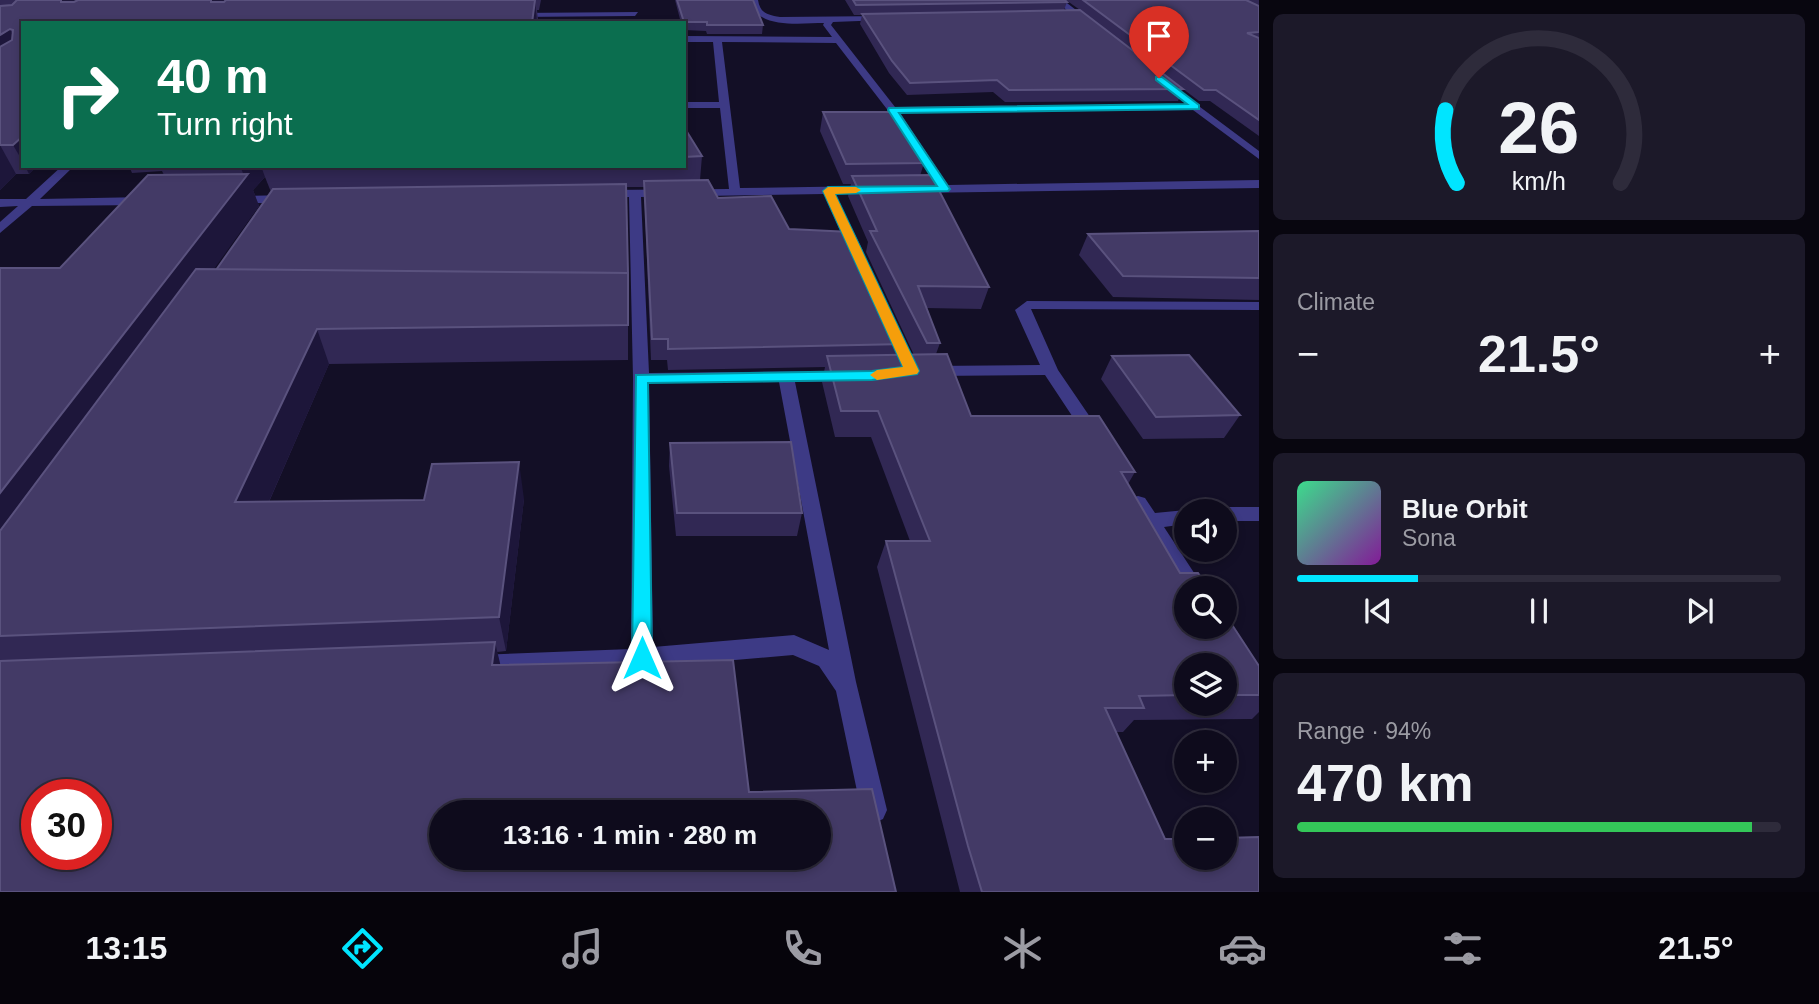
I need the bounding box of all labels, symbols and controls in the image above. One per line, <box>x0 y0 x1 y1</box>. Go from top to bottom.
pin <box>1129 6 1189 78</box>
icon: arrive <box>1140 17 1178 55</box>
icon: right <box>42 49 133 140</box>
text: 40 m <box>157 49 269 103</box>
text: 26 <box>1499 87 1579 168</box>
text: Turn right <box>157 106 293 142</box>
text: km/h <box>1512 167 1566 195</box>
text: Climate <box>1297 289 1375 315</box>
text: 21.5° <box>1478 325 1600 383</box>
text: − <box>1297 333 1319 375</box>
text: + <box>1759 333 1781 375</box>
text: Blue Orbit <box>1402 494 1528 524</box>
map controls <box>1174 499 1237 870</box>
button: sound <box>1174 499 1237 562</box>
text: Sona <box>1402 525 1456 551</box>
button: search <box>1174 576 1237 639</box>
icon: previous <box>1359 592 1397 630</box>
icon: pause <box>1520 592 1558 630</box>
icon: next <box>1681 592 1719 630</box>
position arrow <box>605 621 679 695</box>
button: layers <box>1174 653 1237 716</box>
text: Range · 94% <box>1297 718 1431 744</box>
button: + <box>1174 730 1237 793</box>
text: 470 km <box>1297 754 1473 812</box>
speed limit sign: 30 <box>21 779 112 870</box>
button: − <box>1174 807 1237 870</box>
text: 13:16 · 1 min · 280 m <box>503 820 757 850</box>
icon: directions <box>338 924 387 973</box>
icon: music <box>558 924 607 973</box>
icon: phone <box>778 924 827 973</box>
icon: climate <box>998 924 1047 973</box>
icon: car <box>1218 924 1267 973</box>
icon: filters <box>1438 924 1487 973</box>
text: 13:15 <box>86 930 167 966</box>
text: 21.5° <box>1658 930 1733 966</box>

